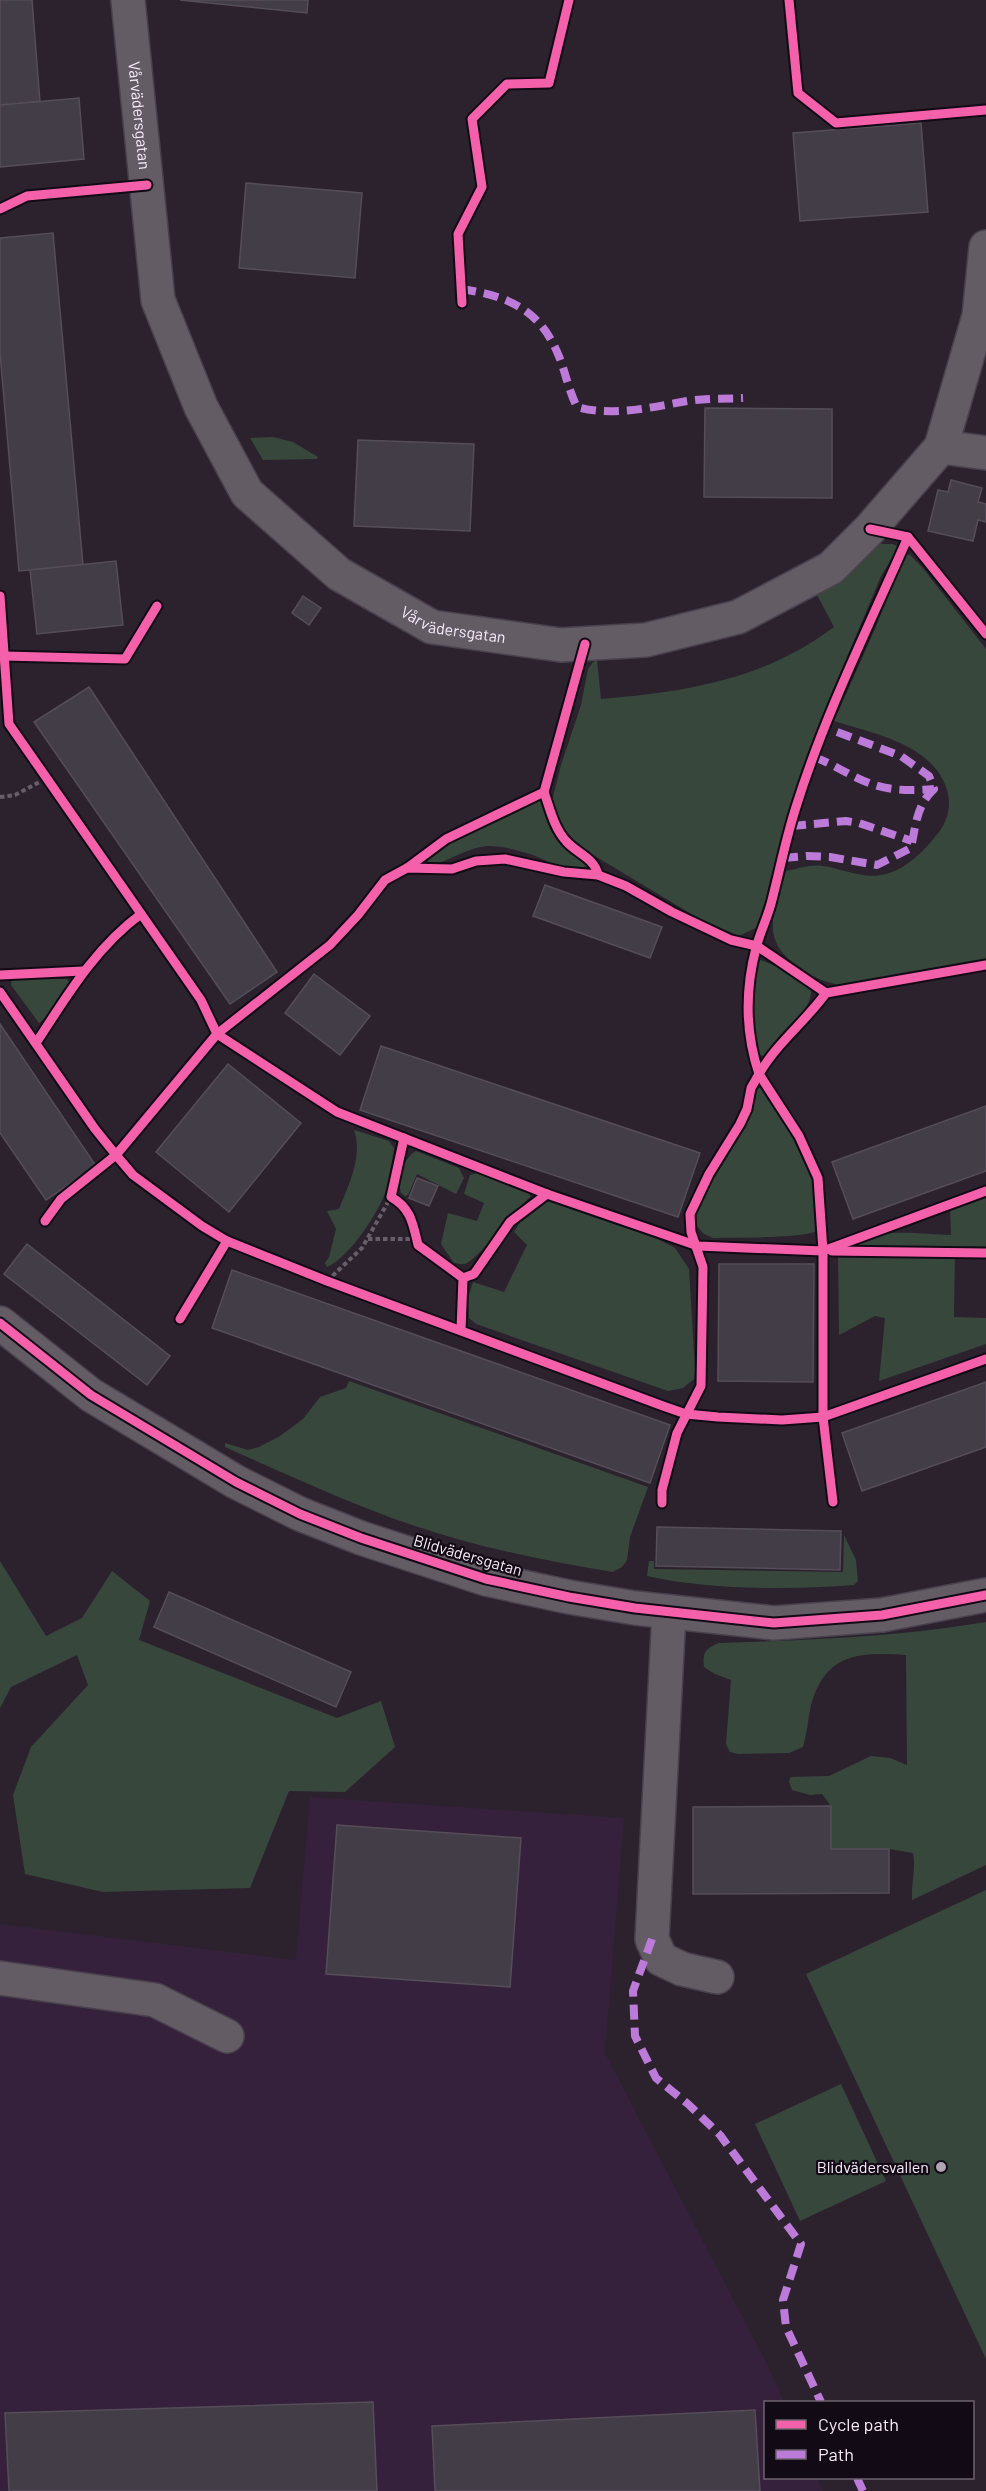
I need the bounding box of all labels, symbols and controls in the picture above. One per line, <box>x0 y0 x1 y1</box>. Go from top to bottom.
street label: Vårvädersgatan <box>125 60 155 170</box>
street label: Vårvädersgatan <box>398 601 507 646</box>
street label: Blidvädersgatan <box>412 1530 525 1579</box>
place label: Blidvädersvallen <box>817 2157 929 2176</box>
marker: Blidvädersvallen <box>934 2160 948 2174</box>
legend <box>764 2401 974 2479</box>
text: Cycle path <box>818 2413 899 2435</box>
text: Path <box>818 2443 854 2465</box>

